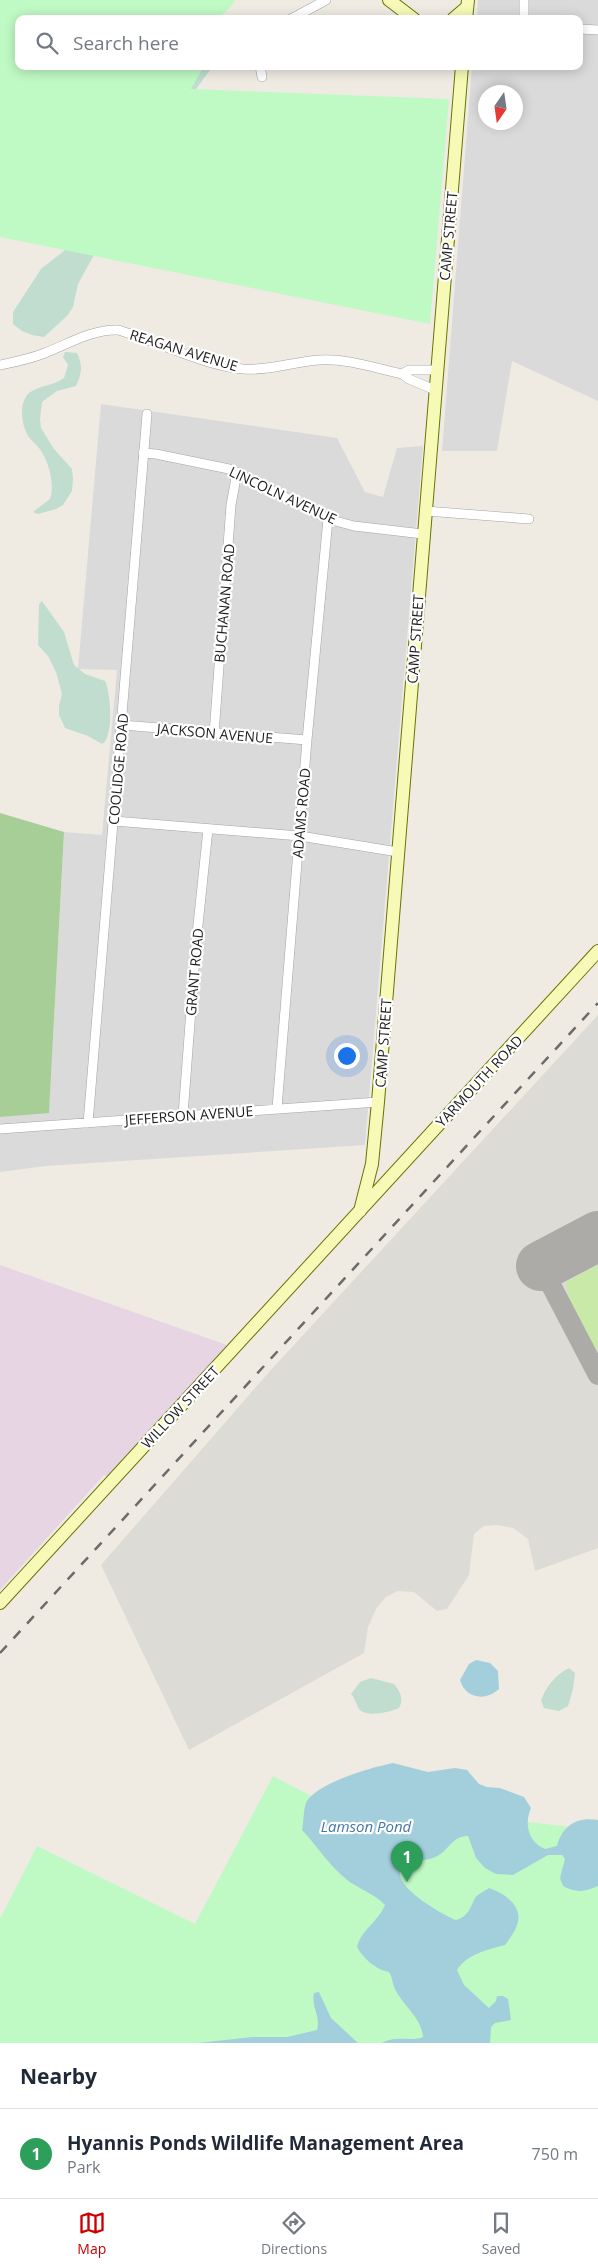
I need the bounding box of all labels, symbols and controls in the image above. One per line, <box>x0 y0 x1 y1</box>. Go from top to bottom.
search box <box>15 15 583 70</box>
icon: search <box>33 29 61 57</box>
text: Search here <box>73 30 179 56</box>
north arrow <box>478 85 523 130</box>
street label: CAMP STREET <box>435 190 461 281</box>
street label: REAGAN AVENUE <box>128 325 240 375</box>
street label: LINCOLN AVENUE <box>226 462 340 528</box>
street label: BUCHANAN ROAD <box>209 543 239 663</box>
street label: CAMP STREET <box>402 593 428 684</box>
street label: COOLIDGE ROAD <box>104 712 132 826</box>
street label: JACKSON AVENUE <box>154 718 274 748</box>
street label: ADAMS ROAD <box>288 767 314 859</box>
street label: GRANT ROAD <box>181 927 207 1017</box>
street label: CAMP STREET <box>370 997 396 1088</box>
street label: YARMOUTH ROAD <box>431 1031 527 1131</box>
your location <box>334 1043 360 1069</box>
street label: JEFFERSON AVENUE <box>122 1101 254 1129</box>
street label: WILLOW STREET <box>137 1361 223 1452</box>
water label: Lamson Pond <box>321 1816 412 1836</box>
pin: 1 <box>391 1841 423 1882</box>
text: Nearby <box>20 2062 97 2090</box>
text: Hyannis Ponds Wildlife Management Area <box>67 2130 464 2156</box>
text: 1 <box>31 2143 41 2165</box>
text: 750 m <box>532 2143 578 2165</box>
text: Park <box>67 2156 100 2178</box>
tab: Map <box>77 2209 106 2258</box>
tab: Directions <box>261 2209 327 2258</box>
tab: Saved <box>482 2209 521 2258</box>

